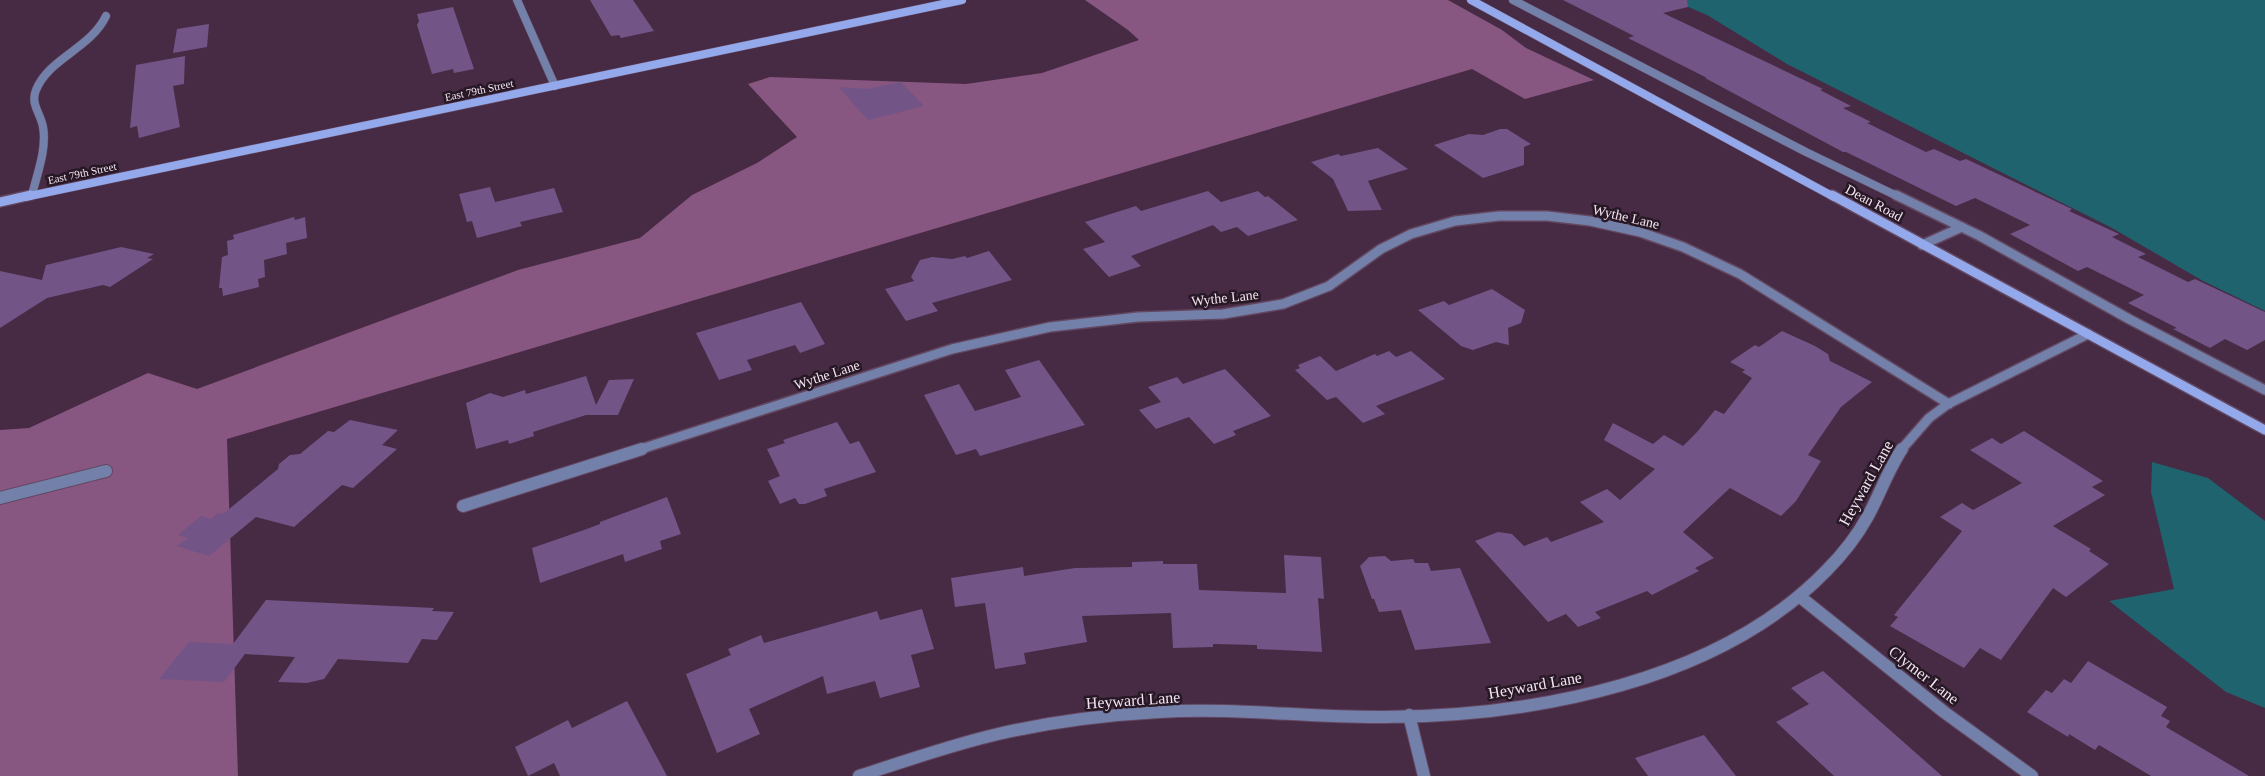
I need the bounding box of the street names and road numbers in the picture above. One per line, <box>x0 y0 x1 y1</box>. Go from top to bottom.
street label: East 79th Street <box>444 77 514 103</box>
street label: East 79th Street <box>47 160 117 186</box>
street label: Dean Road <box>1843 182 1905 224</box>
street label: Wythe Lane <box>1591 202 1661 232</box>
street label: Wythe Lane <box>1190 287 1260 309</box>
street label: Wythe Lane <box>792 357 862 393</box>
street label: Heyward Lane <box>1836 437 1897 529</box>
street label: Clymer Lane <box>1885 642 1962 708</box>
street label: Heyward Lane <box>1487 668 1583 703</box>
street label: Heyward Lane <box>1085 688 1181 713</box>

